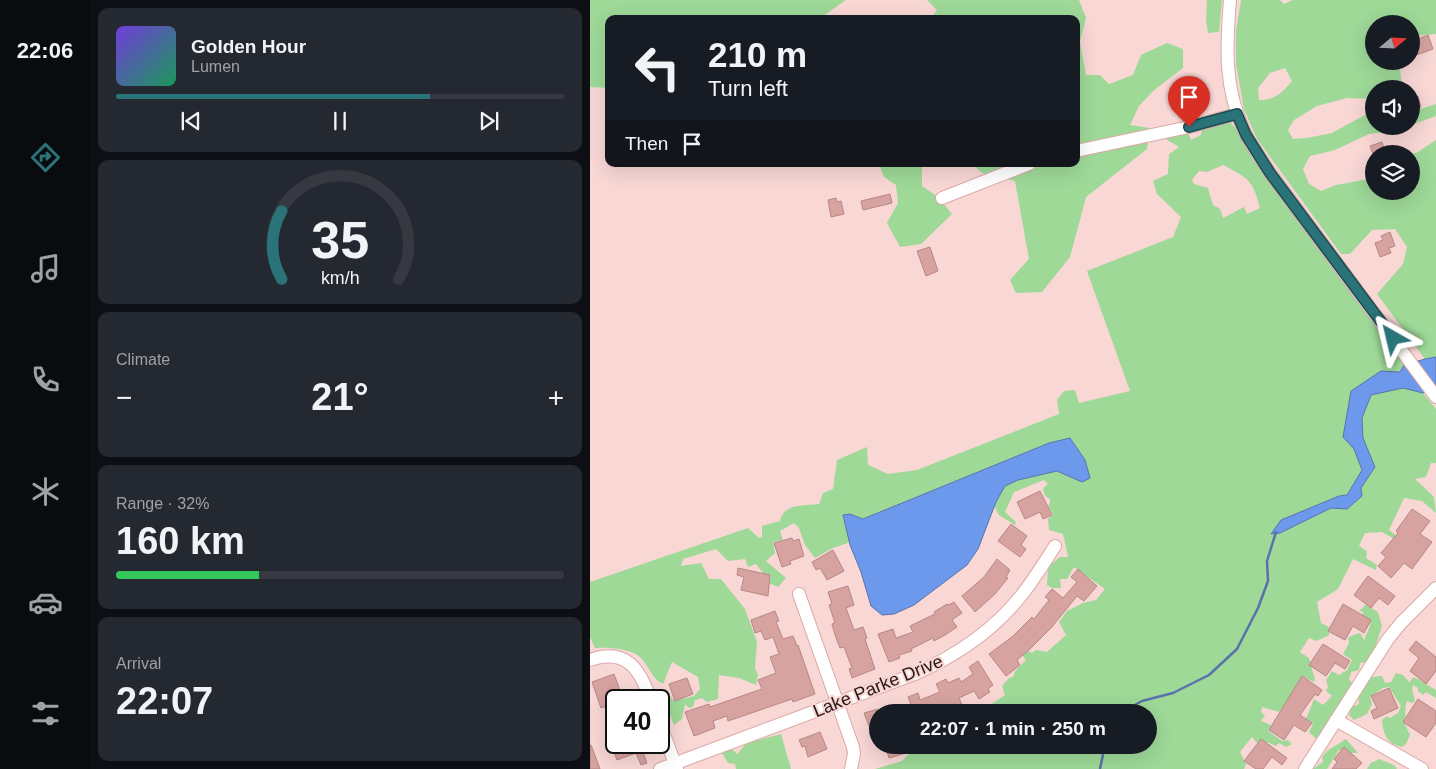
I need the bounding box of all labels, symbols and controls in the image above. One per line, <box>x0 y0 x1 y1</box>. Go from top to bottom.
north arrow <box>1365 15 1420 70</box>
map controls <box>1365 15 1420 200</box>
icon: left <box>625 35 690 100</box>
text: 210 m <box>708 35 807 74</box>
text: Golden Hour <box>191 36 306 57</box>
text: 22:06 <box>17 38 73 63</box>
text: Lumen <box>191 58 240 75</box>
text: Turn left <box>708 76 788 101</box>
pin <box>1168 76 1210 127</box>
button: sound <box>1365 80 1420 135</box>
icon: arrive <box>1175 83 1203 111</box>
icon: previous <box>177 107 205 135</box>
icon: pause <box>326 107 354 135</box>
icon: next <box>475 107 503 135</box>
icon: arrive <box>678 130 706 158</box>
text: Then <box>625 133 668 154</box>
icon: directions <box>28 140 63 175</box>
button: layers <box>1365 145 1420 200</box>
text: 35 <box>311 211 369 269</box>
icon: music <box>28 251 63 286</box>
text: km/h <box>321 268 359 288</box>
position arrow <box>1366 311 1418 363</box>
text: Climate <box>116 351 170 368</box>
icon: phone <box>28 362 63 397</box>
text: 21° <box>311 376 369 418</box>
text: − <box>116 382 132 413</box>
text: + <box>548 382 564 413</box>
icon: climate <box>28 474 63 509</box>
text: Range · 32% <box>116 495 209 512</box>
text: 160 km <box>116 520 245 562</box>
icon: car <box>28 585 63 620</box>
street label: Lake Parke Drive <box>810 651 946 721</box>
text: Arrival <box>116 655 161 672</box>
text: 22:07 <box>116 680 213 722</box>
speed limit sign: 40 <box>605 689 670 754</box>
icon: filters <box>28 696 63 731</box>
text: 22:07 · 1 min · 250 m <box>920 718 1106 739</box>

